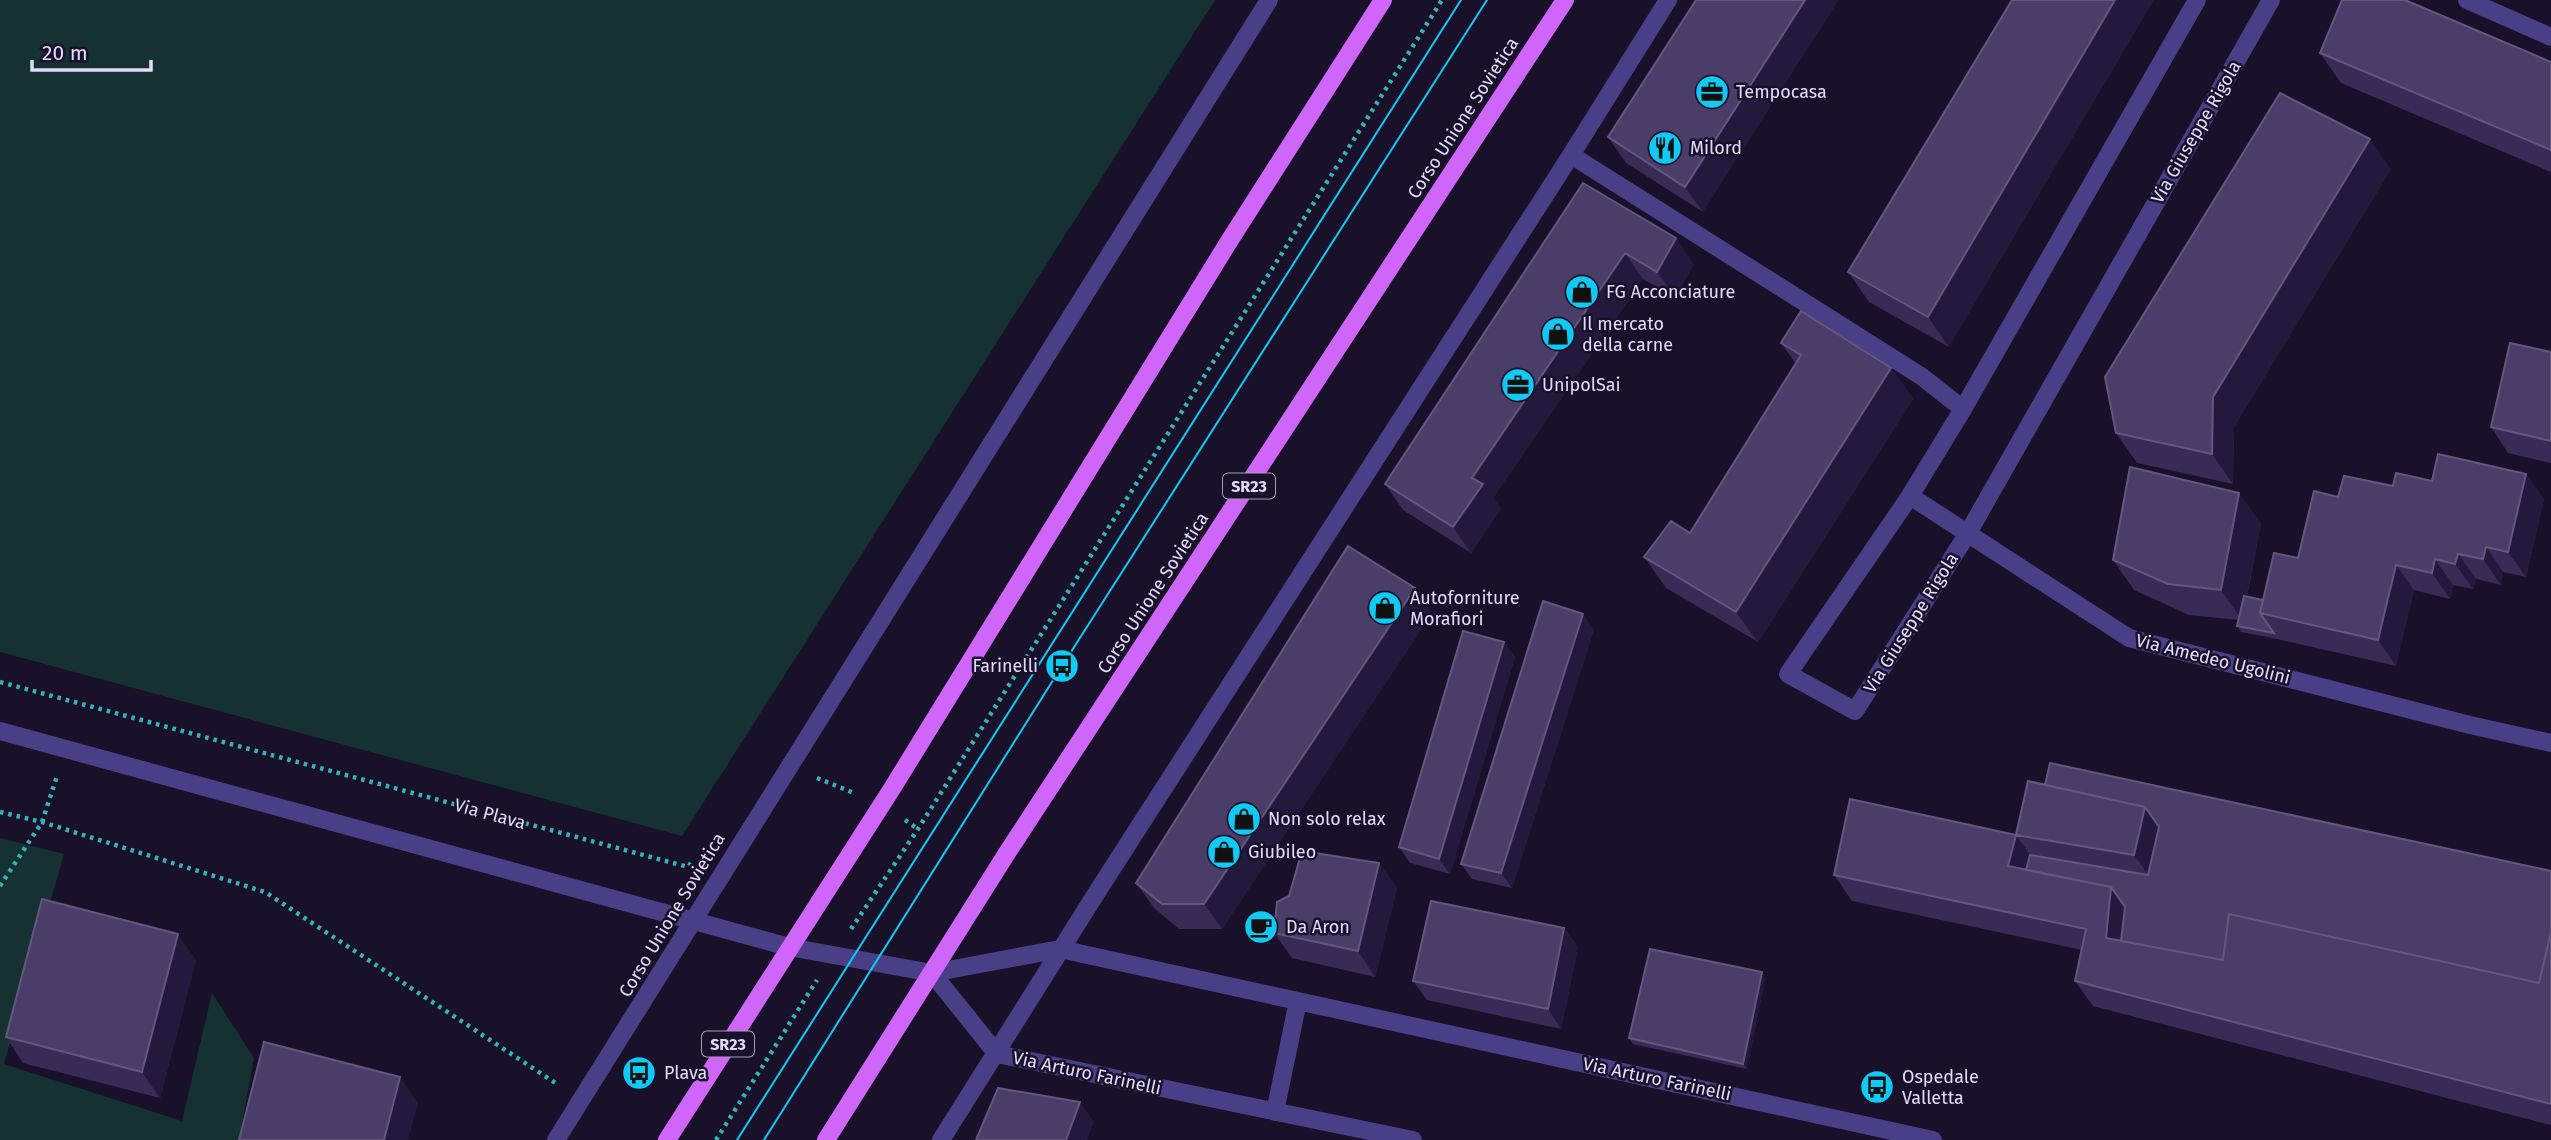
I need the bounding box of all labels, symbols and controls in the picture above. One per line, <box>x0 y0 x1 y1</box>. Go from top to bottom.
scale bar <box>32 28 150 72</box>
street label: Corso Unione Sovietica <box>1403 33 1523 203</box>
text: 20 m <box>42 40 88 66</box>
street label: Via Giuseppe Rigola <box>2146 57 2246 207</box>
office icon: Tempocasa <box>1693 73 1731 111</box>
place label: Tempocasa <box>1736 81 1827 103</box>
restaurant icon: Milord <box>1646 129 1684 167</box>
place label: Milord <box>1690 137 1742 159</box>
shop icon: FG Acconciature <box>1563 273 1601 311</box>
place label: FG Acconciature <box>1606 281 1735 303</box>
place label: Il mercato della carne <box>1582 313 1673 356</box>
shop icon: Il mercato della carne <box>1539 315 1577 353</box>
office icon: UnipolSai <box>1499 366 1537 404</box>
place label: UnipolSai <box>1542 374 1621 396</box>
road number: SR23 <box>1223 474 1275 499</box>
street label: Corso Unione Sovietica <box>1093 508 1213 678</box>
street label: Via Giuseppe Rigola <box>1859 549 1963 697</box>
place label: Autoforniture Morafiori <box>1410 587 1520 630</box>
shop icon: Autoforniture Morafiori <box>1366 589 1404 627</box>
street label: Via Amedeo Ugolini <box>2133 629 2293 689</box>
bus stop icon: Farinelli <box>1043 647 1081 685</box>
place label: Farinelli <box>972 655 1038 677</box>
street label: Via Plava <box>452 794 528 834</box>
shop icon: Non solo relax <box>1225 800 1263 838</box>
place label: Non solo relax <box>1268 808 1386 830</box>
street label: Corso Unione Sovietica <box>614 829 730 1001</box>
shop icon: Giubileo <box>1205 833 1243 871</box>
place label: Giubileo <box>1248 841 1316 863</box>
cafe icon: Da Aron <box>1242 908 1280 946</box>
place label: Da Aron <box>1286 916 1350 938</box>
road number: SR23 <box>702 1032 754 1056</box>
street label: Via Arturo Farinelli <box>1011 1047 1163 1099</box>
street label: Via Arturo Farinelli <box>1581 1053 1733 1105</box>
bus stop icon: Plava <box>620 1054 658 1092</box>
place label: Plava <box>664 1062 707 1084</box>
place label: Ospedale Valletta <box>1902 1066 1979 1109</box>
bus stop icon: Ospedale Valletta <box>1858 1068 1896 1106</box>

